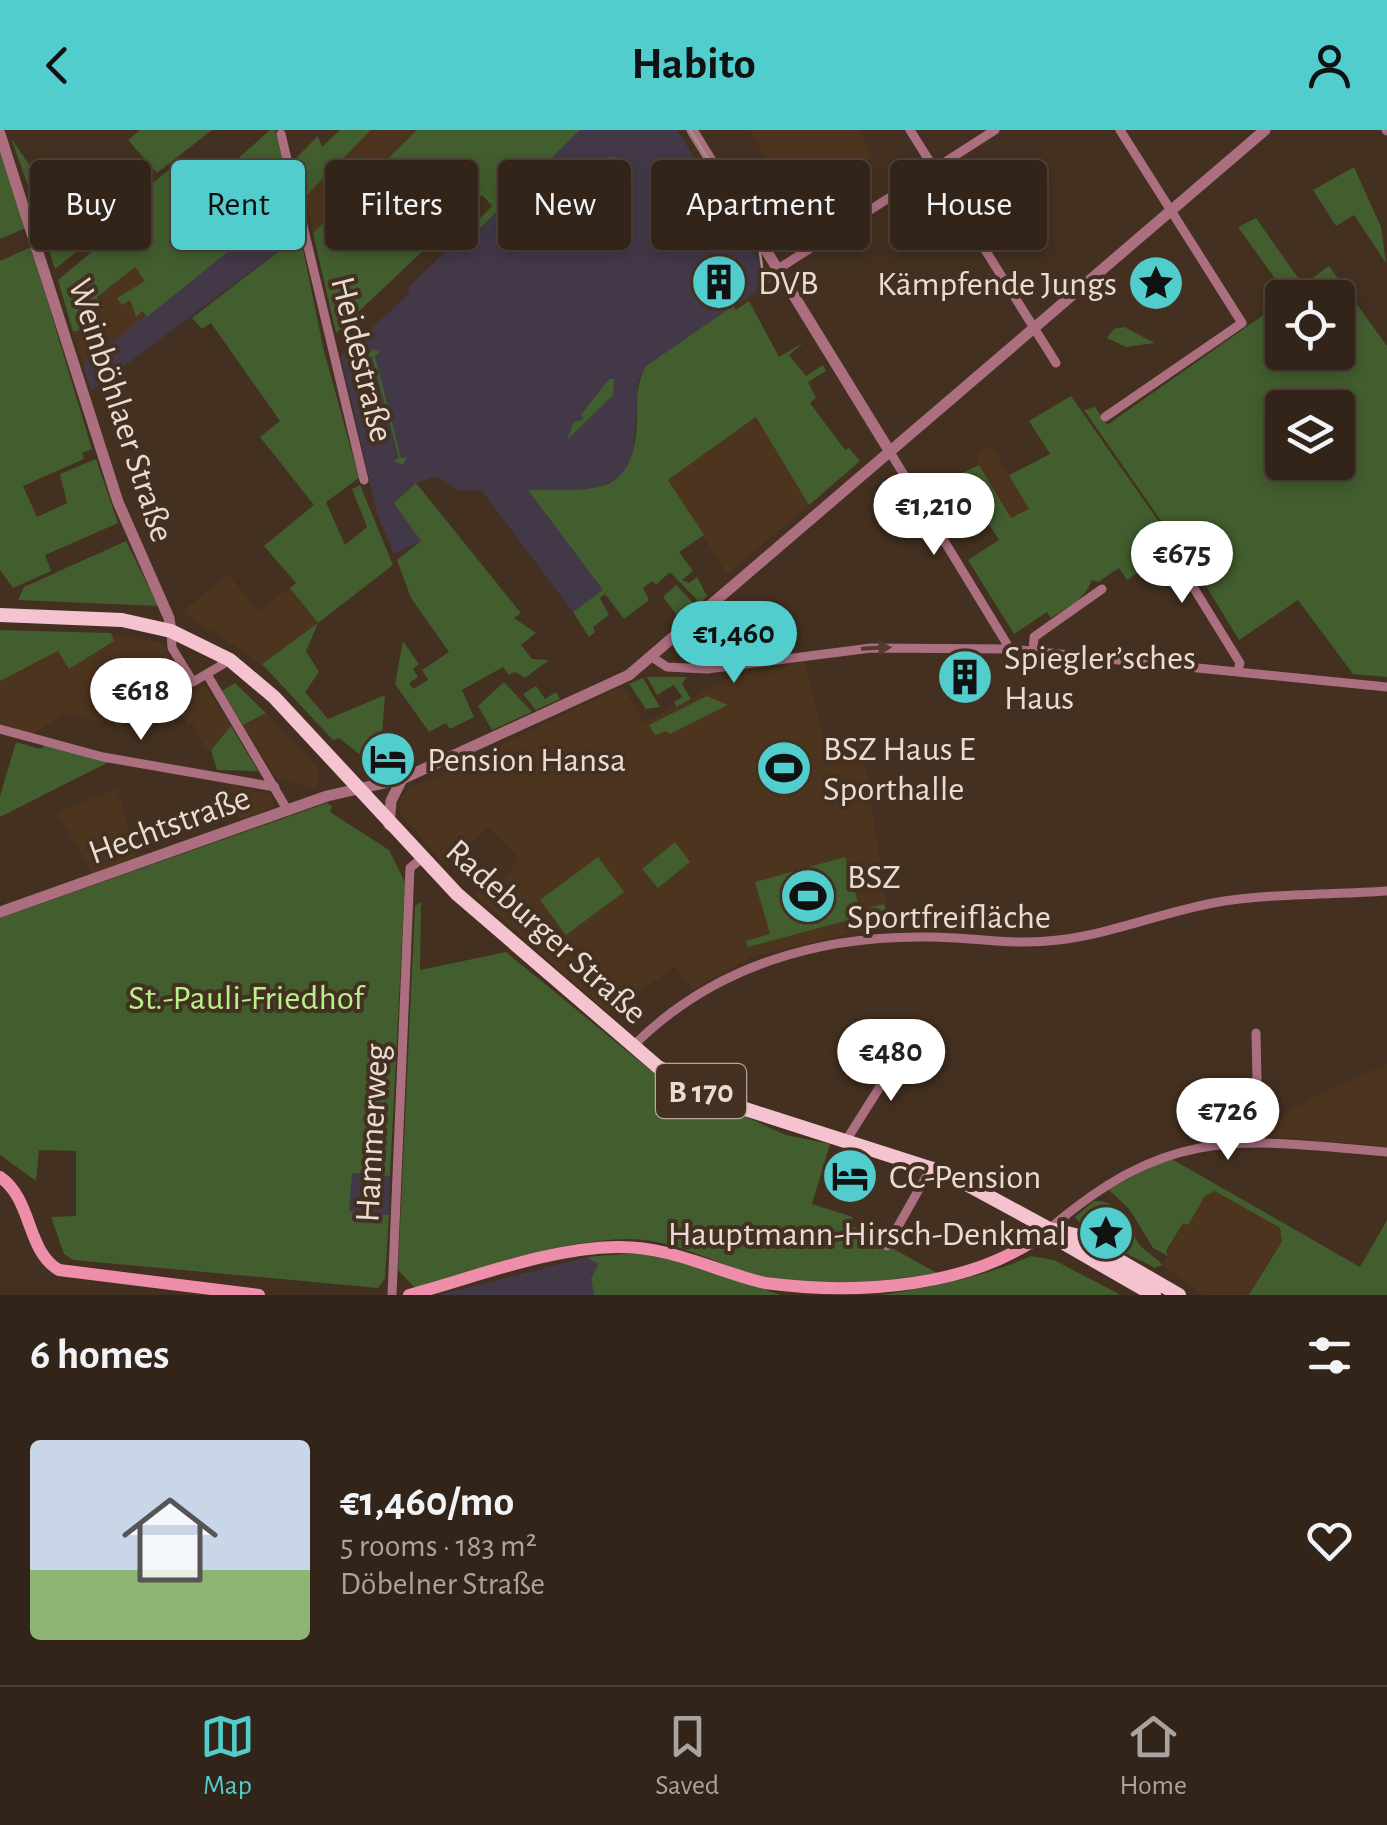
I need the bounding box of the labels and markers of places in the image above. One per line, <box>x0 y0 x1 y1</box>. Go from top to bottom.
building icon: DVB <box>689 252 749 312</box>
place icon: Kämpfende Jungs <box>1126 253 1186 313</box>
place label: DVB <box>758 266 819 301</box>
place label: Kämpfende Jungs <box>877 267 1117 302</box>
pin: €1,210 <box>853 473 1015 558</box>
pin: €675 <box>1123 521 1241 606</box>
pin: €1,460 <box>653 601 815 686</box>
place label: Spiegler’sches Haus <box>1004 641 1196 716</box>
building icon: Spiegler’sches Haus <box>935 647 995 707</box>
pin: €618 <box>82 658 200 743</box>
hotel icon: Pension Hansa <box>358 729 418 789</box>
place label: BSZ Haus E Sporthalle <box>823 732 976 807</box>
sports icon: BSZ Haus E Sporthalle <box>754 738 814 798</box>
place label: Pension Hansa <box>427 743 626 778</box>
place label: BSZ Sportfreifläche <box>847 860 1051 935</box>
sports icon: BSZ Sportfreifläche <box>778 866 838 926</box>
pin: €480 <box>832 1019 950 1104</box>
pin: €726 <box>1169 1078 1287 1163</box>
hotel icon: CC-Pension <box>820 1146 880 1206</box>
place label: CC-Pension <box>889 1160 1041 1195</box>
place icon: Hauptmann-Hirsch-Denkmal <box>1076 1203 1136 1263</box>
place label: Hauptmann-Hirsch-Denkmal <box>668 1217 1067 1252</box>

